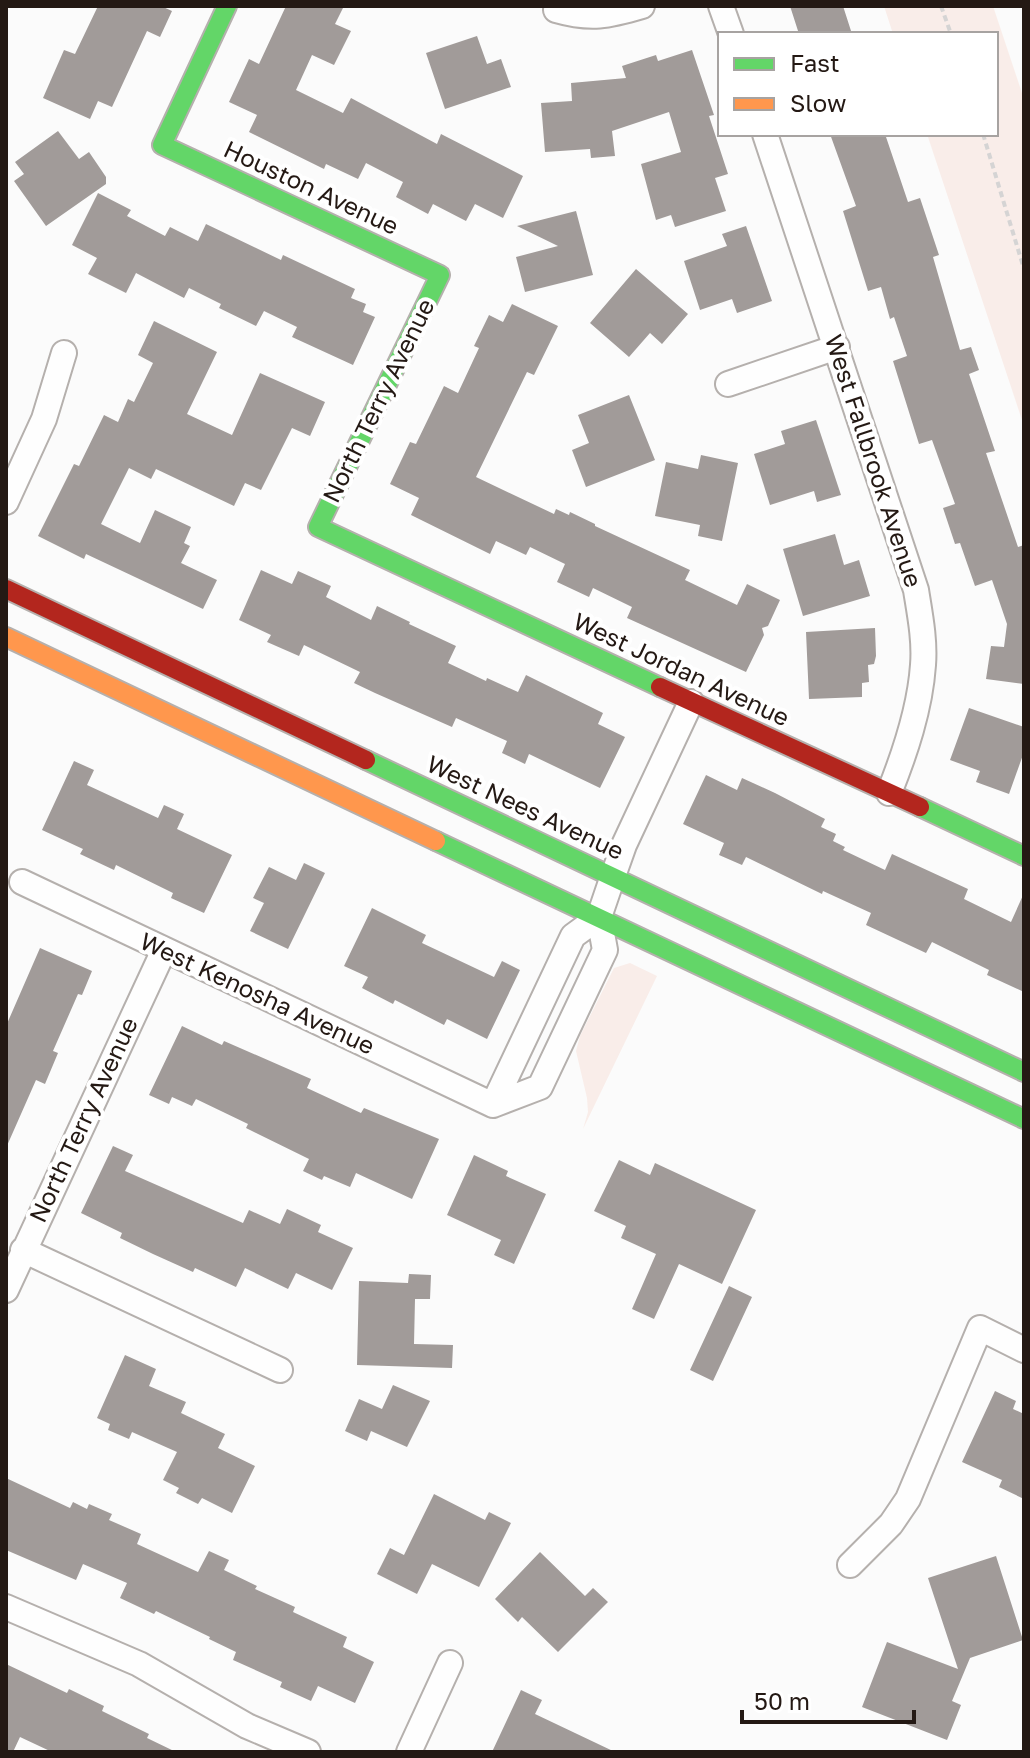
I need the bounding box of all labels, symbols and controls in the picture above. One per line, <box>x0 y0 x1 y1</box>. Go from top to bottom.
legend <box>718 32 998 136</box>
text: Fast <box>790 48 840 77</box>
text: Slow <box>790 88 846 117</box>
street label: Houston Avenue <box>220 133 404 240</box>
street label: North Terry Avenue <box>316 294 440 507</box>
street label: West Fallbrook Avenue <box>820 331 929 591</box>
street label: West Jordan Avenue <box>569 606 794 731</box>
street label: West Nees Avenue <box>423 748 629 865</box>
street label: West Kenosha Avenue <box>136 926 379 1060</box>
street label: North Terry Avenue <box>22 1012 143 1227</box>
scale bar <box>742 1674 914 1724</box>
text: 50 m <box>754 1686 810 1715</box>

